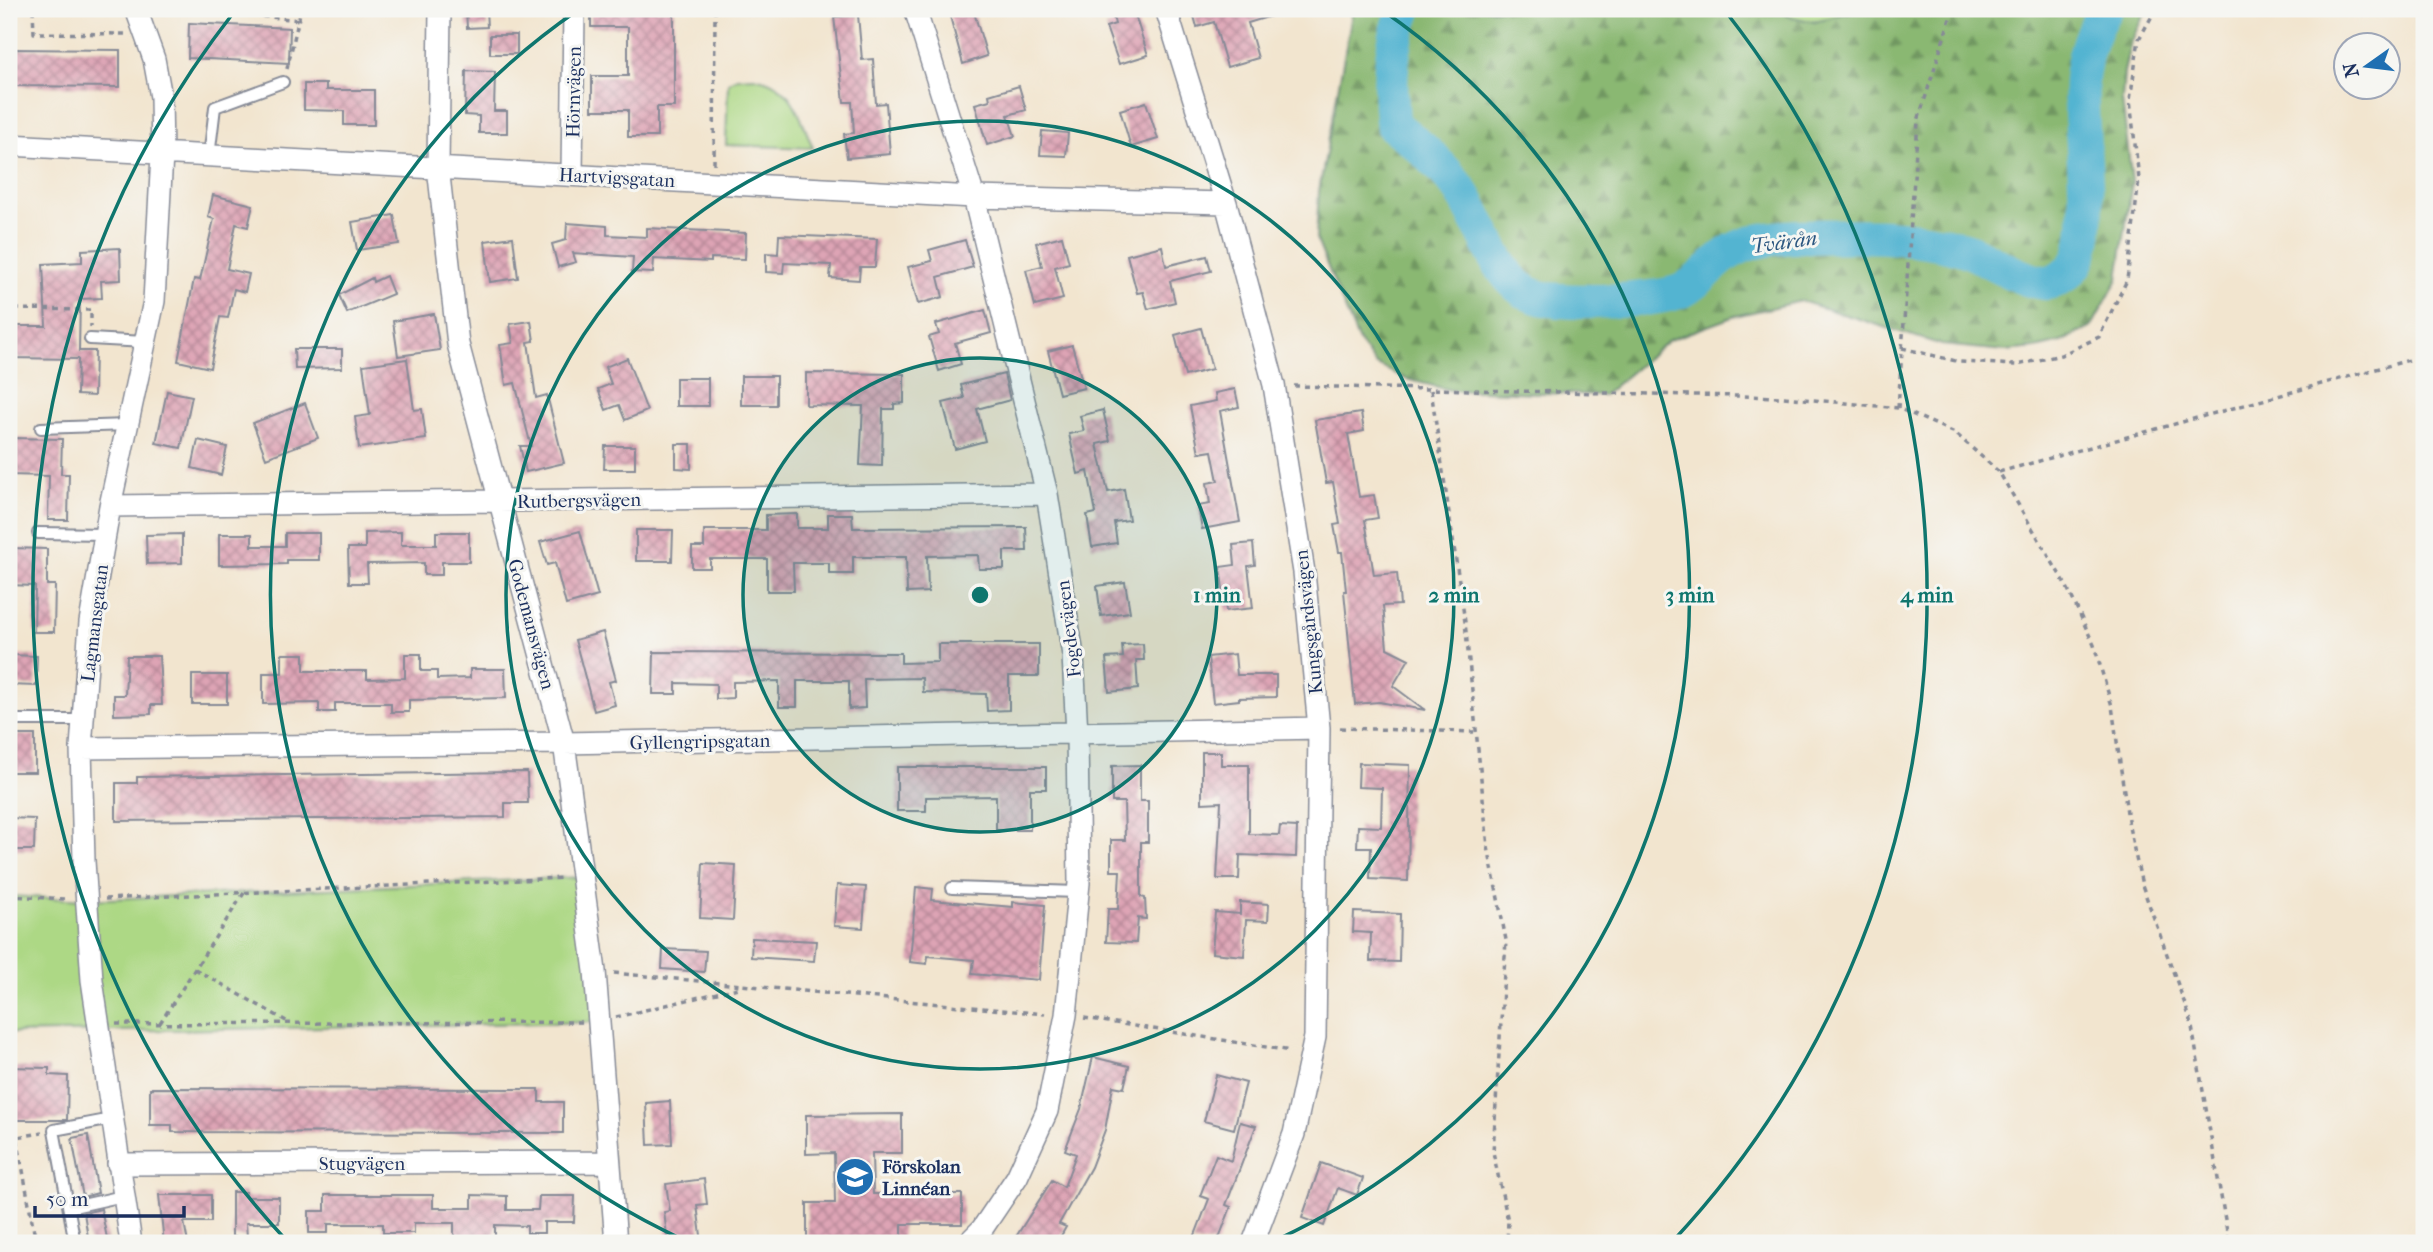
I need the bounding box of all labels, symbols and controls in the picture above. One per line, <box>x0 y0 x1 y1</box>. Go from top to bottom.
north arrow <box>2332 32 2402 102</box>
street label: Hörnvägen <box>562 46 586 138</box>
text: N <box>2339 60 2364 80</box>
street label: Hartvigsgatan <box>558 164 676 192</box>
water label: Tvärån <box>1749 225 1819 259</box>
street label: Rutbergsvägen <box>517 489 641 513</box>
street label: Kungsgårdsvägen <box>1290 549 1328 695</box>
street label: Godemansvägen <box>503 557 559 692</box>
street label: Lagmansgatan <box>77 563 113 683</box>
street label: Fogdevägen <box>1052 579 1086 679</box>
centre of rings <box>968 583 992 607</box>
text: 1 min <box>1193 583 1242 607</box>
text: 2 min <box>1428 583 1480 607</box>
text: 3 min <box>1666 583 1715 607</box>
text: 4 min <box>1900 583 1954 608</box>
street label: Gyllengripsgatan <box>629 730 771 754</box>
street label: Stugvägen <box>319 1153 405 1175</box>
school or university icon: Förskolan Linnéan <box>834 1156 876 1198</box>
place label: Förskolan Linnéan <box>881 1156 962 1200</box>
scale bar <box>35 1175 184 1219</box>
text: 50 m <box>46 1187 89 1211</box>

